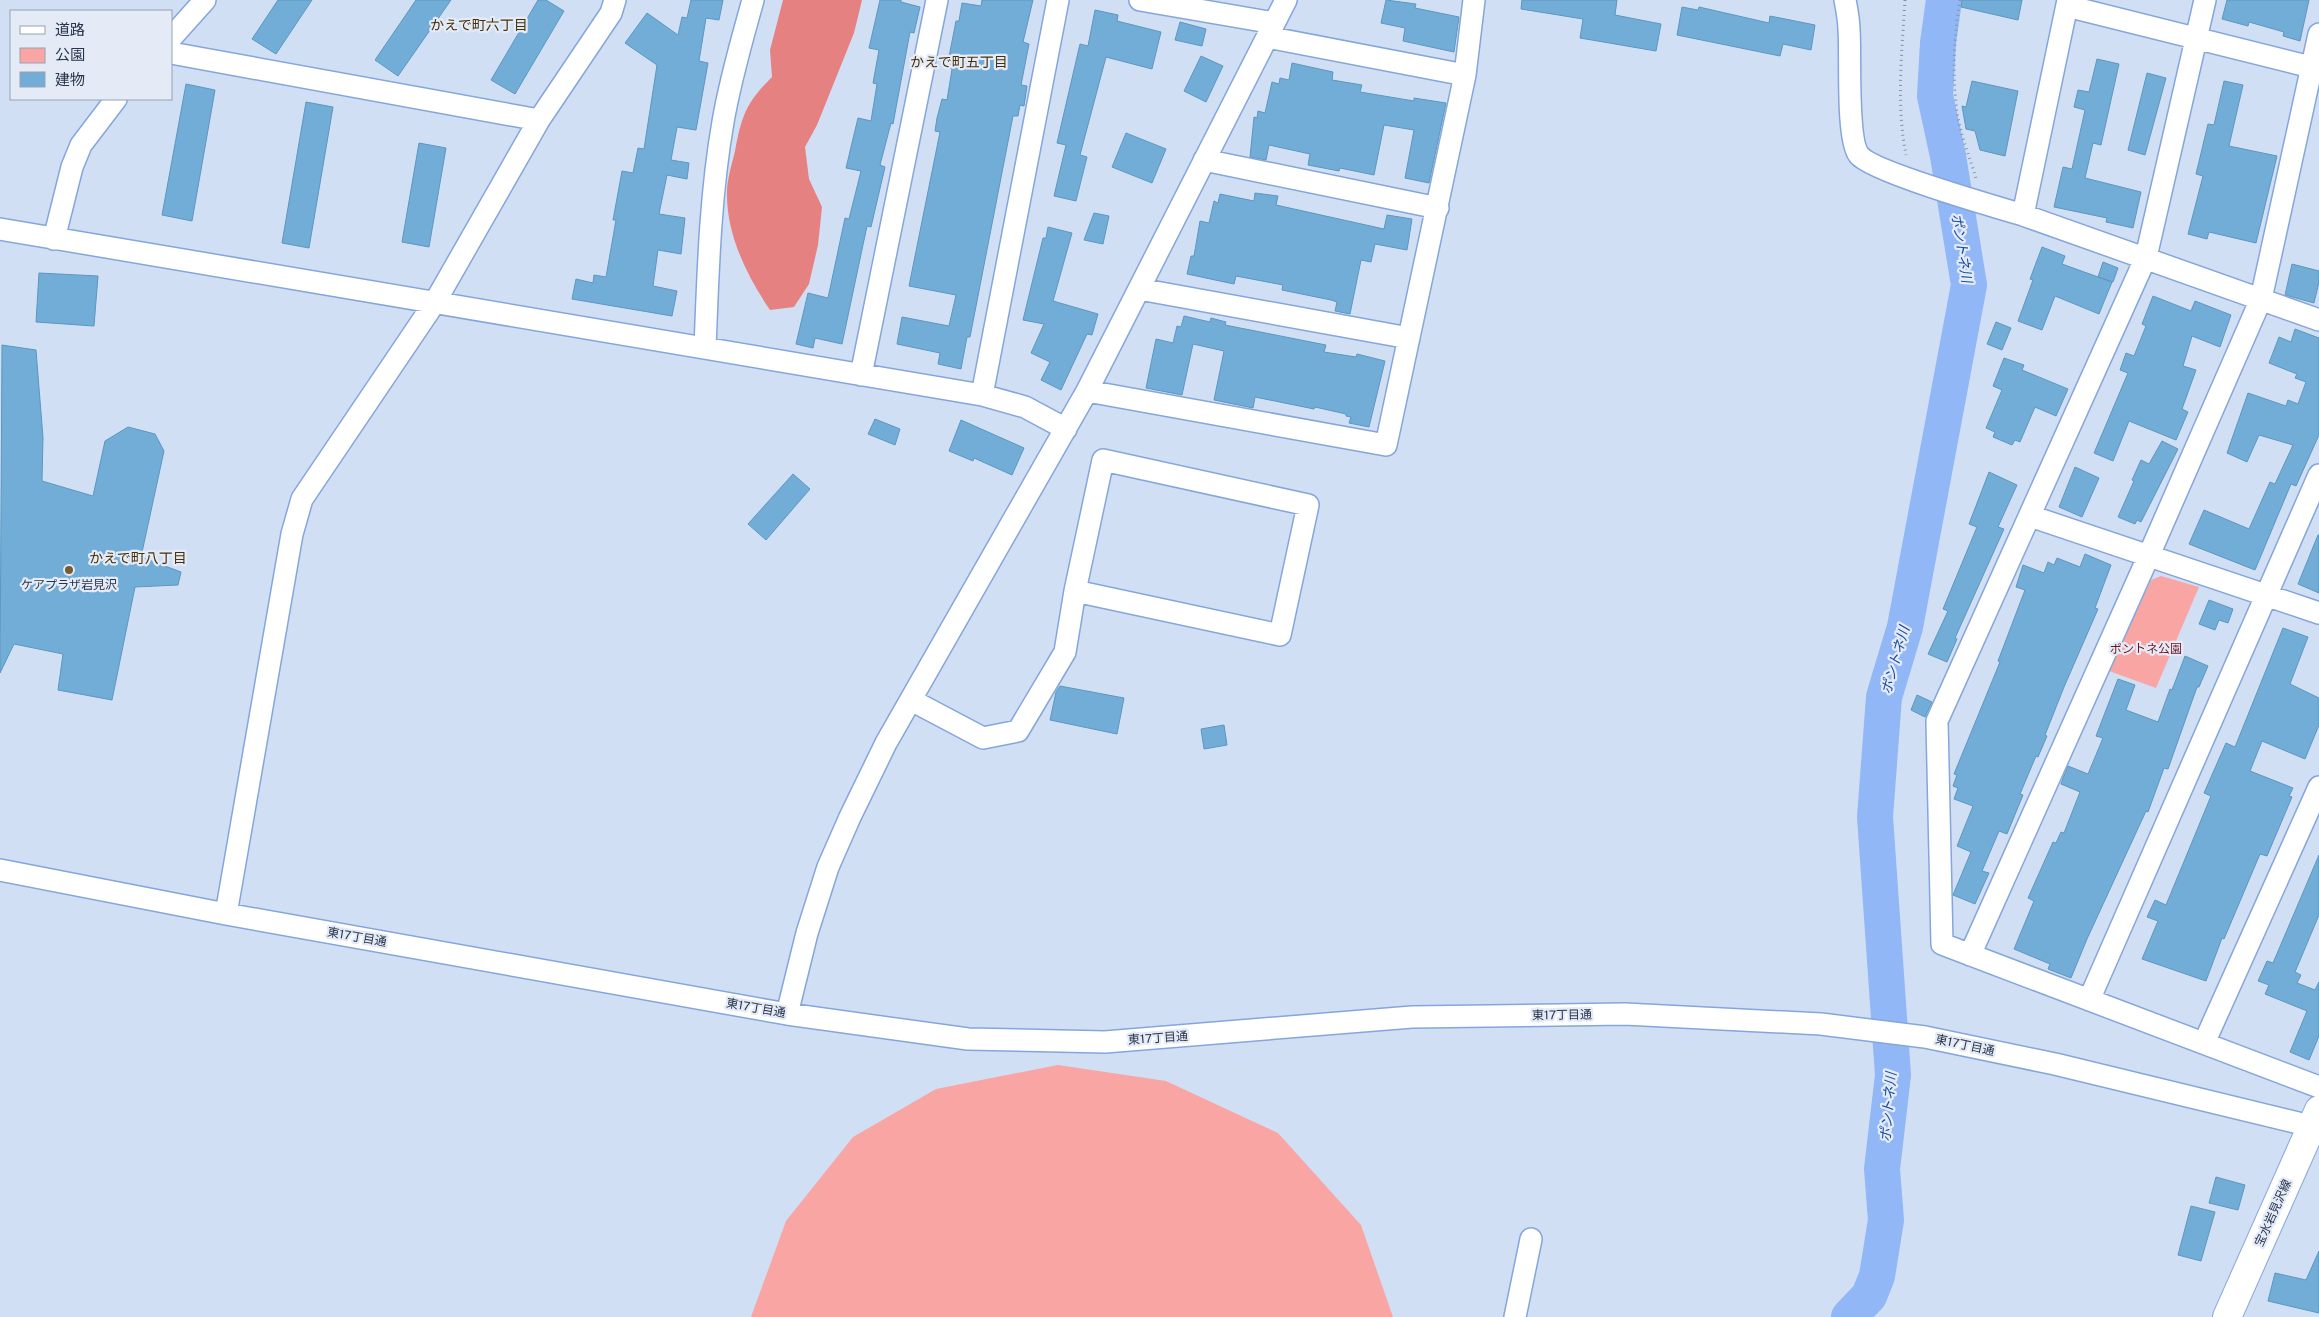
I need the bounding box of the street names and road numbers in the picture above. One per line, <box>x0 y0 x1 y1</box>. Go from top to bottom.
street label: 東17丁目通 <box>326 925 388 949</box>
street label: 東17丁目通 <box>725 996 787 1020</box>
street label: 東17丁目通 <box>1532 1007 1592 1023</box>
street label: 東17丁目通 <box>1128 1029 1188 1047</box>
street label: 東17丁目通 <box>1934 1032 1996 1058</box>
street label: 宝水岩見沢線 <box>2252 1177 2294 1249</box>

